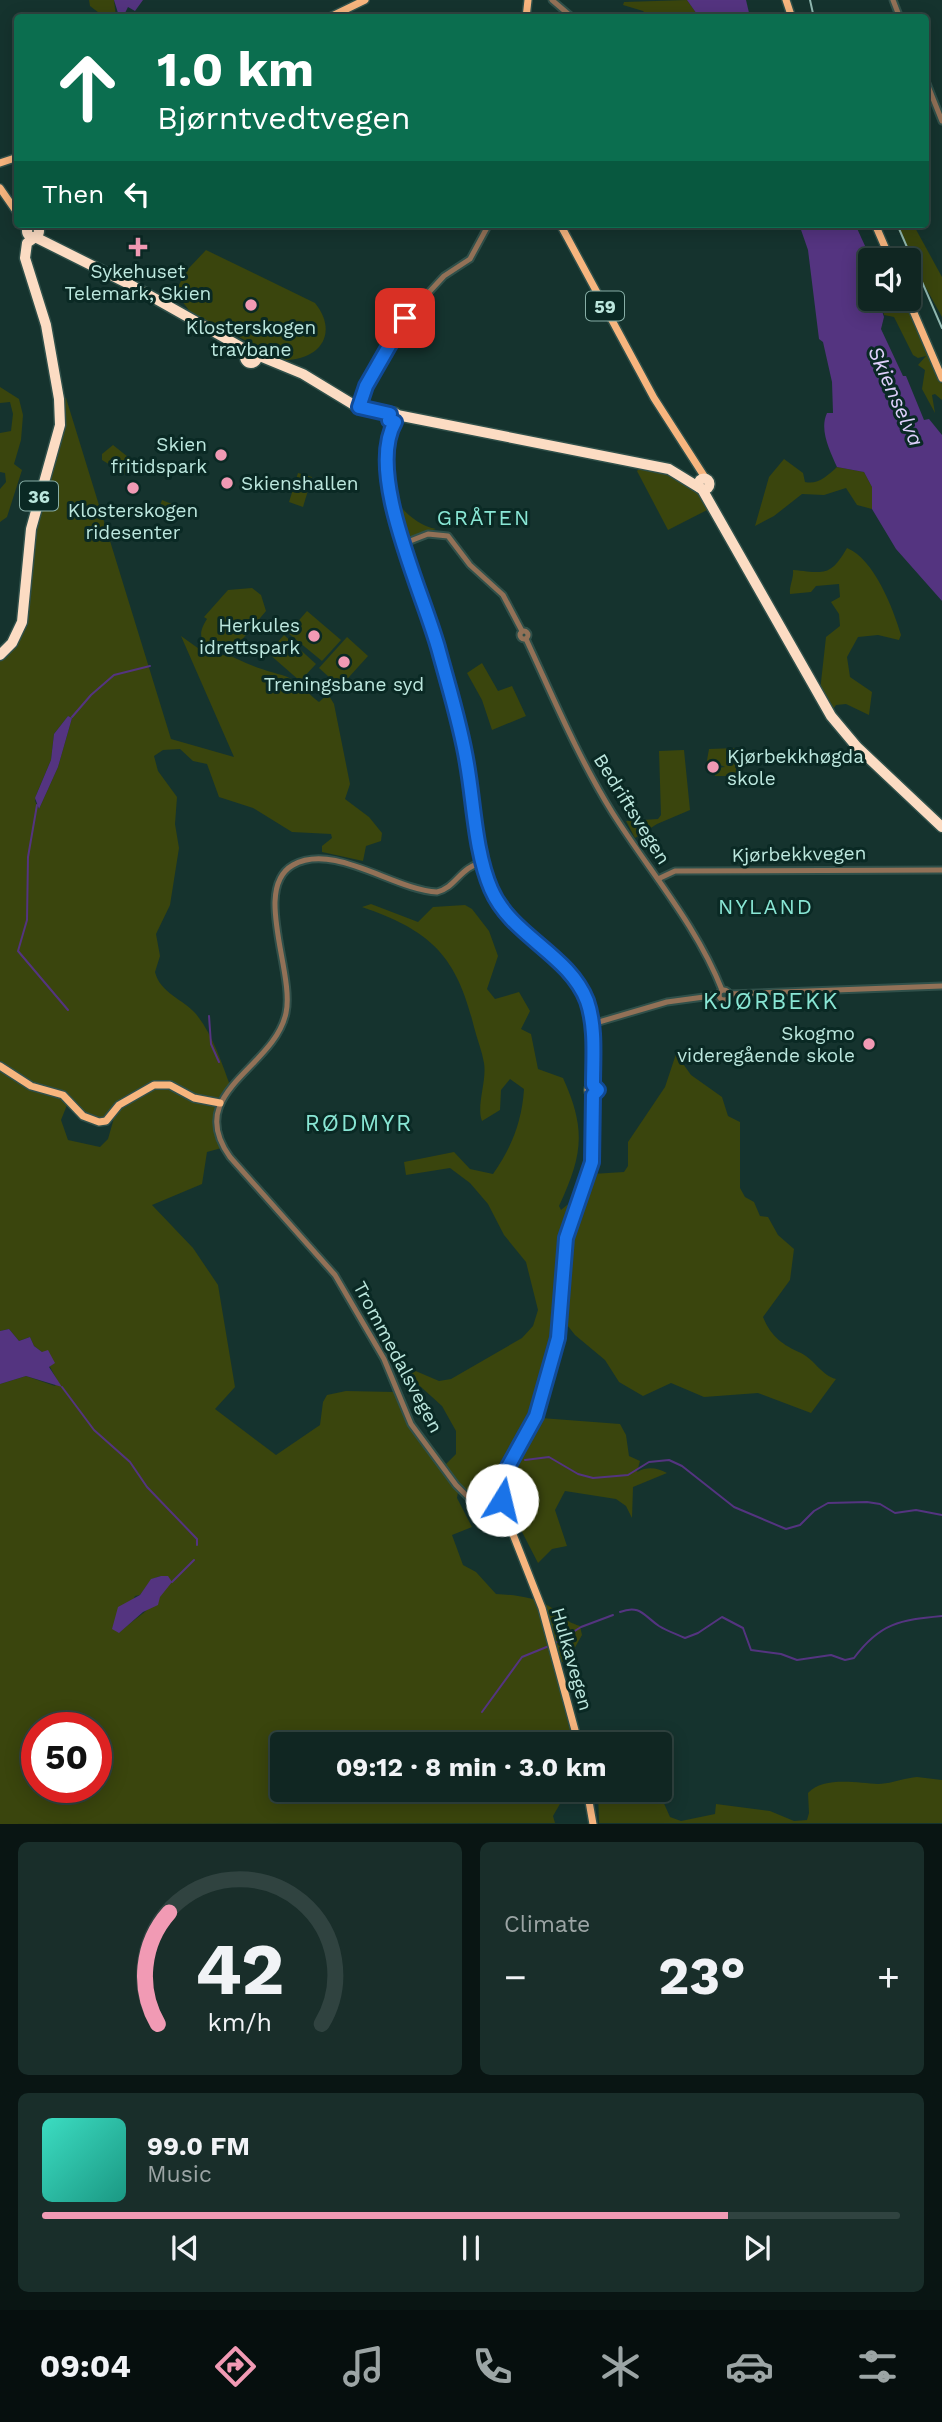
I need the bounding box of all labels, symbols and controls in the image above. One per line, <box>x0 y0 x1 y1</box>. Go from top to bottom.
text: 1.0 km <box>157 40 314 98</box>
icon: ahead <box>42 42 133 133</box>
text: Bjørntvedtvegen <box>157 99 411 137</box>
icon: left <box>118 175 156 213</box>
text: Then <box>42 179 104 209</box>
marker: Sykehuset Telemark, Skien <box>128 237 148 257</box>
map controls <box>858 248 921 311</box>
button: sound <box>858 248 921 311</box>
place label: Sykehuset Telemark, Skien <box>65 260 211 305</box>
pin <box>375 288 435 348</box>
road number: 59 <box>586 292 624 320</box>
marker: Klosterskogen travbane <box>243 297 259 313</box>
icon: arrive <box>386 299 424 337</box>
place label: Klosterskogen travbane <box>186 316 316 361</box>
water label: Skienselva <box>863 342 929 450</box>
place label: Skien fritidspark <box>111 433 207 478</box>
marker: Skien fritidspark <box>213 447 229 463</box>
place label: Skienshallen <box>241 472 359 495</box>
marker: Skienshallen <box>219 475 235 491</box>
marker: Klosterskogen ridesenter <box>125 480 141 496</box>
road number: 36 <box>20 482 58 510</box>
place label: Klosterskogen ridesenter <box>68 499 198 544</box>
district label: GRÅTEN <box>437 505 531 530</box>
place label: Herkules idrettspark <box>199 614 300 659</box>
marker: Herkules idrettspark <box>306 628 322 644</box>
marker: Treningsbane syd <box>336 654 352 670</box>
place label: Treningsbane syd <box>264 673 424 696</box>
place label: Kjørbekkhøgda skole <box>727 745 864 790</box>
street label: Bedriftsvegen <box>589 749 675 869</box>
marker: Kjørbekkhøgda skole <box>705 759 721 775</box>
street label: Kjørbekkvegen <box>731 841 867 867</box>
district label: NYLAND <box>718 894 814 919</box>
district label: KJØRBEKK <box>703 988 839 1015</box>
place label: Skogmo videregående skole <box>677 1022 855 1067</box>
marker: Skogmo videregående skole <box>861 1036 877 1052</box>
district label: RØDMYR <box>305 1110 413 1137</box>
street label: Trommedalsvegen <box>348 1277 448 1437</box>
position arrow <box>465 1463 539 1537</box>
street label: Hulkavegen <box>546 1605 598 1713</box>
speed limit sign: 50 <box>21 1712 112 1803</box>
text: 09:12 · 8 min · 3.0 km <box>336 1752 606 1782</box>
text: Climate <box>504 1911 590 1938</box>
text: 42 <box>195 1927 285 2013</box>
text: 23° <box>658 1946 746 2007</box>
text: − <box>504 1955 527 1999</box>
text: + <box>877 1955 900 1999</box>
text: km/h <box>208 2008 272 2037</box>
text: 99.0 FM <box>147 2131 250 2161</box>
text: Music <box>147 2161 212 2188</box>
icon: previous <box>166 2229 204 2267</box>
icon: pause <box>452 2229 490 2267</box>
icon: next <box>738 2229 776 2267</box>
icon: directions <box>211 2342 260 2391</box>
icon: music <box>339 2342 388 2391</box>
icon: phone <box>468 2342 517 2391</box>
icon: climate <box>596 2342 645 2391</box>
icon: car <box>725 2342 774 2391</box>
icon: filters <box>853 2342 902 2391</box>
text: 09:04 <box>40 2347 131 2385</box>

